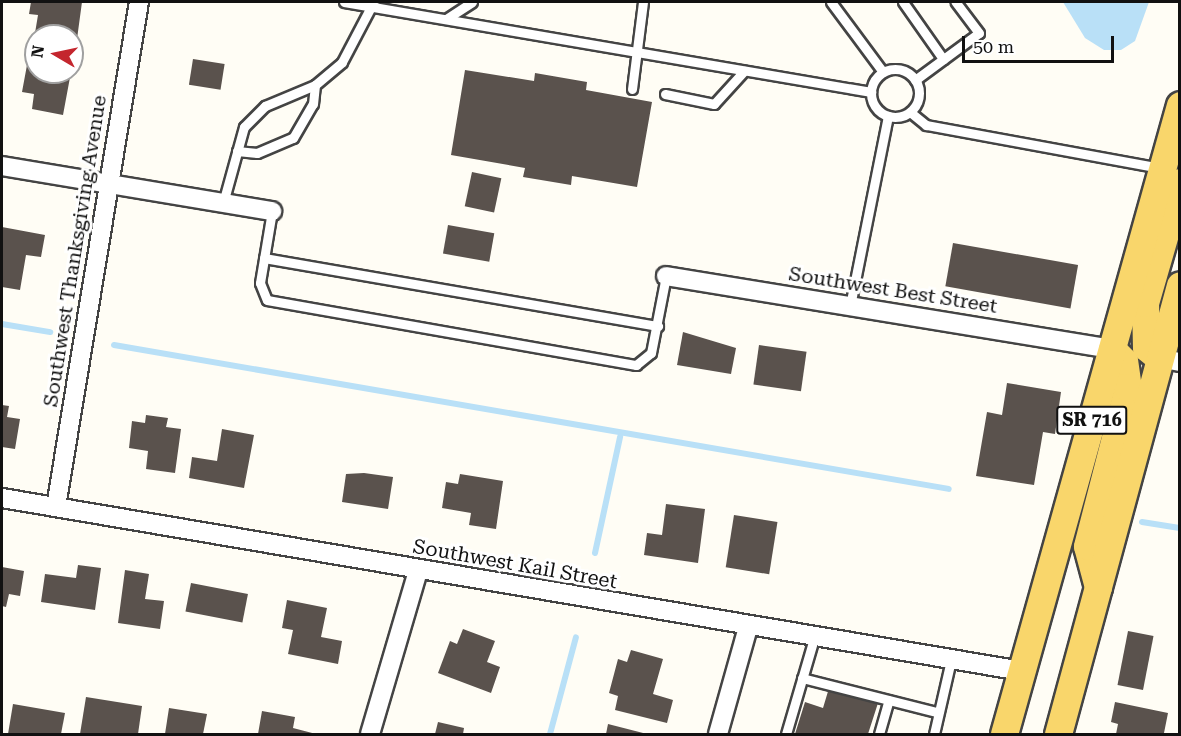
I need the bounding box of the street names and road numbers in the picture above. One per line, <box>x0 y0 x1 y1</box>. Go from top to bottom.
street label: Southwest Thanksgiving Avenue <box>38 93 112 409</box>
street label: Southwest Best Street <box>787 262 999 318</box>
road number: SR 716 <box>1056 405 1128 435</box>
street label: Southwest Kail Street <box>411 534 619 594</box>

